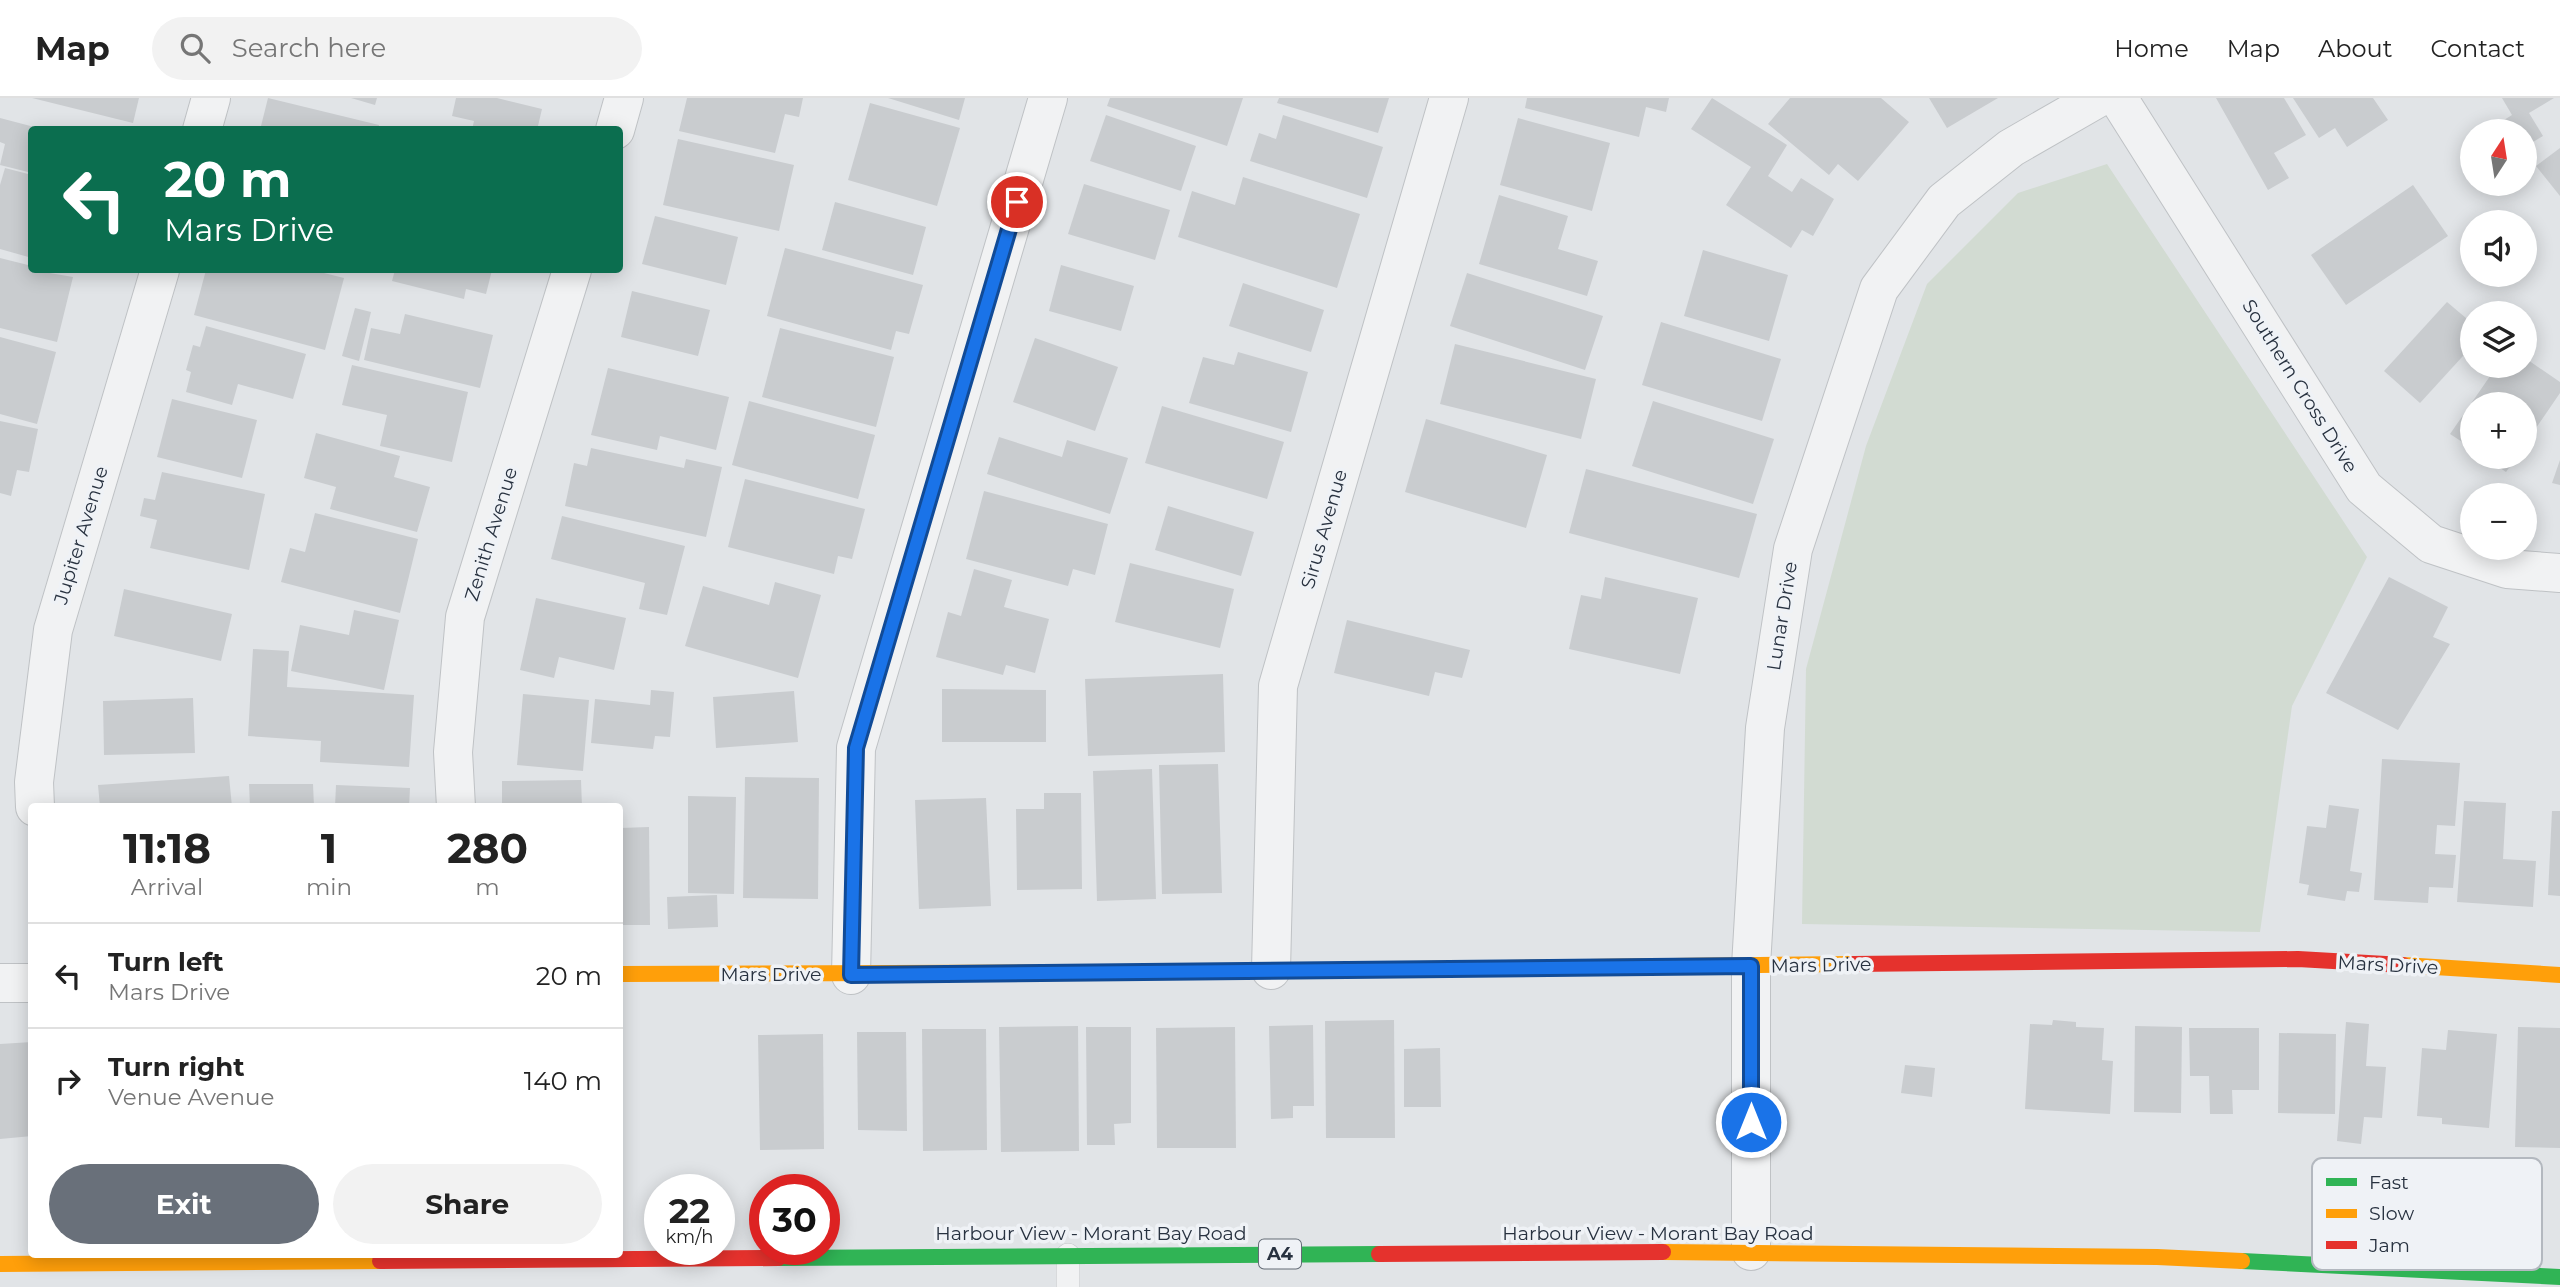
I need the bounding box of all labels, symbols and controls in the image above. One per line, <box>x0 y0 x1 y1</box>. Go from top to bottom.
search box <box>152 17 642 80</box>
text: Map <box>35 28 110 68</box>
icon: search <box>176 29 214 67</box>
text: Search here <box>232 32 386 64</box>
text: Home <box>2114 34 2189 63</box>
text: Map <box>2227 34 2280 63</box>
text: About <box>2318 34 2392 63</box>
text: Contact <box>2430 34 2525 63</box>
north arrow <box>2460 119 2538 196</box>
map controls <box>2460 119 2537 560</box>
text: 20 m <box>164 150 291 209</box>
icon: left <box>49 154 140 245</box>
pin <box>987 172 1047 232</box>
icon: arrive <box>998 183 1036 221</box>
text: Mars Drive <box>164 210 334 249</box>
button: sound <box>2460 210 2537 287</box>
street label: Southern Cross Drive <box>2237 295 2363 477</box>
button: layers <box>2460 301 2537 378</box>
button: + <box>2460 392 2537 469</box>
street label: Jupiter Avenue <box>49 463 113 608</box>
street label: Zenith Avenue <box>460 464 522 604</box>
street label: Sirus Avenue <box>1296 467 1352 591</box>
button: − <box>2460 483 2537 560</box>
street label: Lunar Drive <box>1762 560 1802 672</box>
text: 11:18 <box>123 822 211 874</box>
text: 1 <box>321 822 337 874</box>
text: 280 <box>447 822 528 874</box>
text: Arrival <box>131 873 203 901</box>
text: min <box>306 873 352 901</box>
text: m <box>475 873 500 901</box>
text: Turn left <box>108 946 224 978</box>
street label: Mars Drive <box>2337 951 2439 979</box>
street label: Mars Drive <box>1770 953 1872 977</box>
icon: left <box>49 957 87 995</box>
text: 20 m <box>536 960 602 992</box>
street label: Mars Drive <box>721 963 821 986</box>
text: Mars Drive <box>108 978 230 1006</box>
text: Turn right <box>108 1051 244 1083</box>
icon: right <box>49 1062 87 1100</box>
text: 140 m <box>524 1065 602 1097</box>
text: Venue Avenue <box>108 1083 274 1111</box>
position arrow <box>1714 1085 1788 1159</box>
legend <box>2312 1158 2542 1270</box>
button: Exit <box>49 1164 319 1244</box>
button: Share <box>333 1164 602 1244</box>
text: Fast <box>2369 1171 2409 1194</box>
speed limit sign: 30 <box>749 1174 840 1265</box>
text: 22 <box>669 1189 710 1232</box>
text: Slow <box>2369 1202 2414 1225</box>
street label: Harbour View - Morant Bay Road <box>935 1222 1247 1245</box>
street label: Harbour View - Morant Bay Road <box>1502 1222 1814 1245</box>
text: km/h <box>665 1226 714 1248</box>
text: Jam <box>2368 1234 2410 1257</box>
road number: A4 <box>1259 1240 1301 1268</box>

